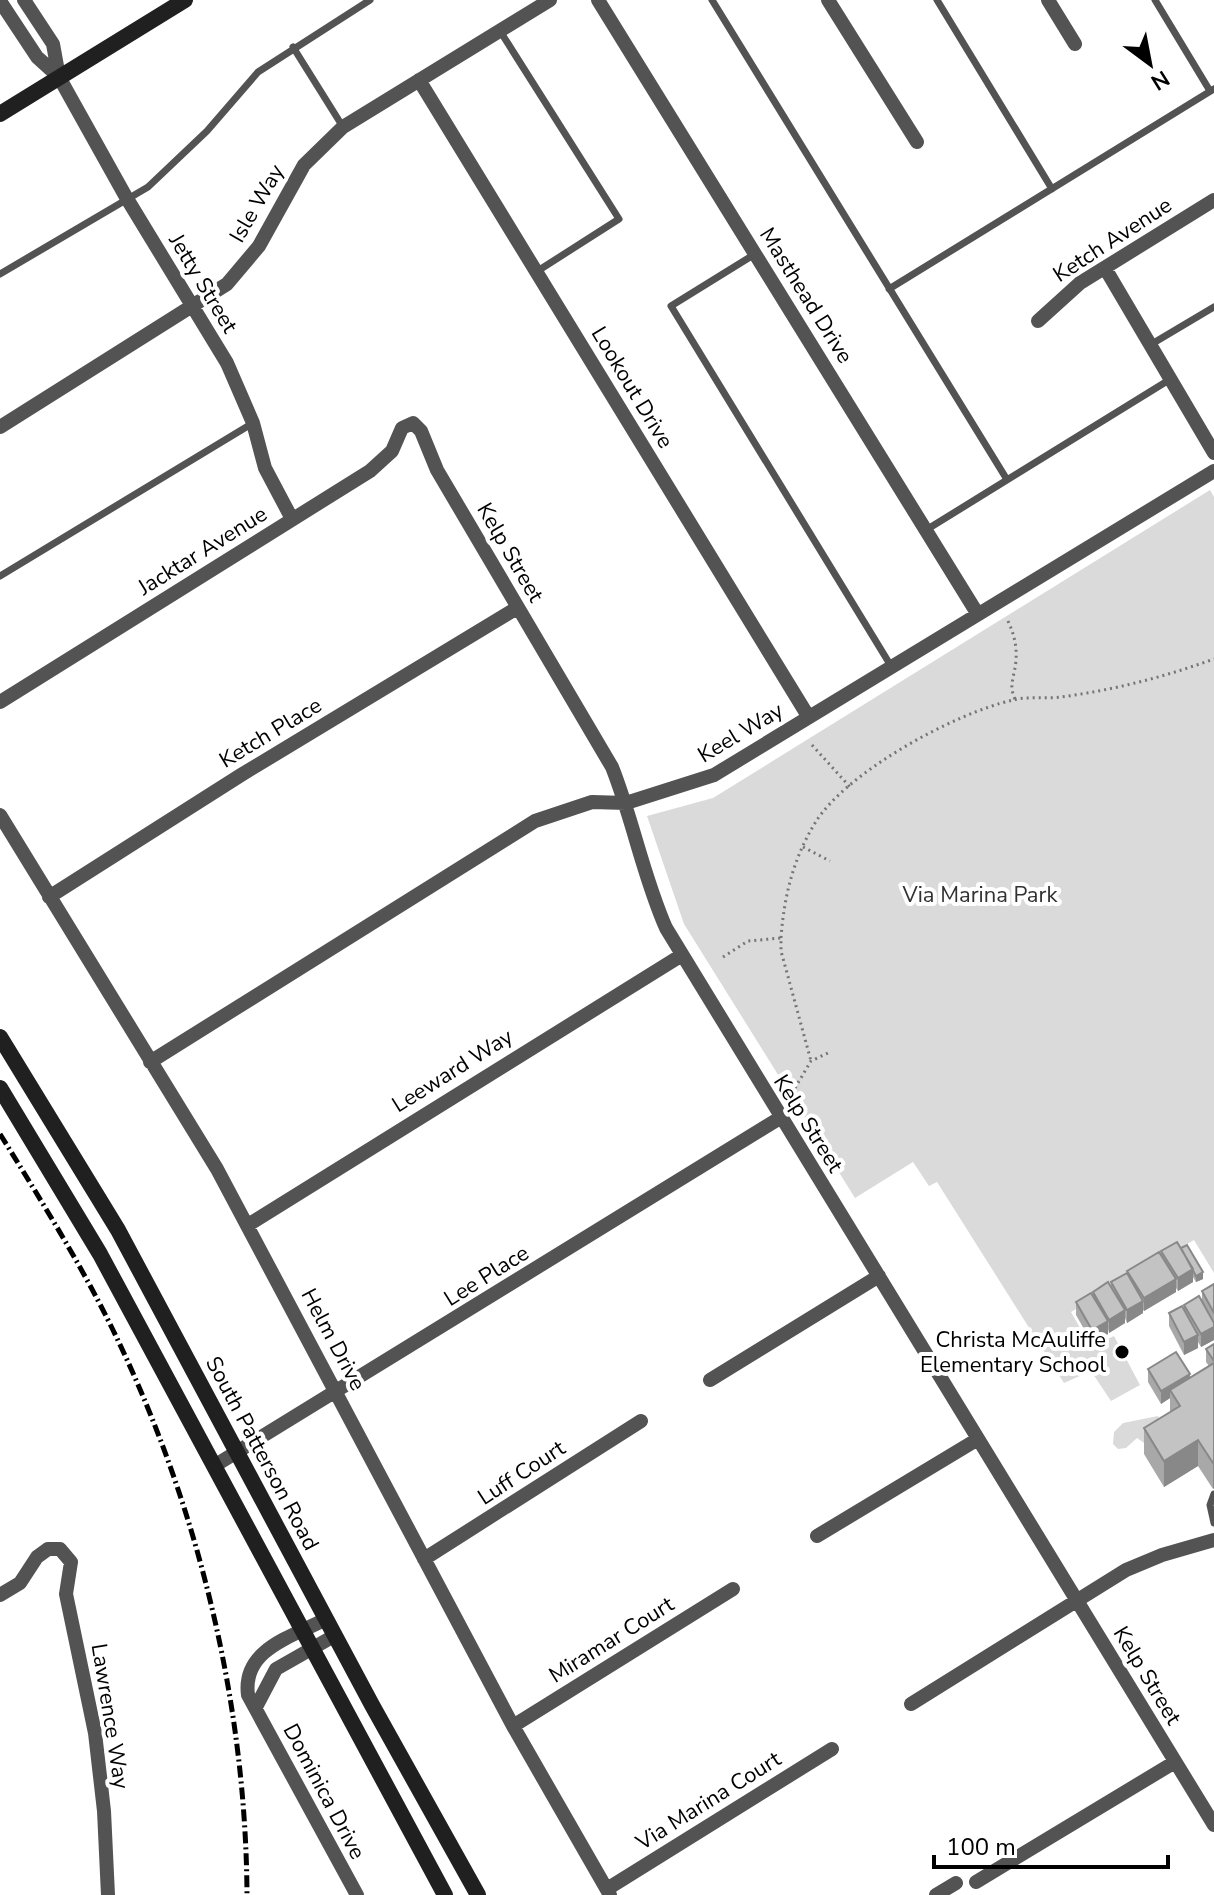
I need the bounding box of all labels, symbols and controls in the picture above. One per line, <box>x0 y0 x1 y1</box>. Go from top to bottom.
north arrow <box>1110 24 1190 104</box>
text: N <box>1145 63 1175 97</box>
street label: Isle Way <box>222 158 292 248</box>
street label: Ketch Avenue <box>1047 190 1178 289</box>
street label: Masthead Drive <box>752 222 860 369</box>
street label: Jetty Street <box>161 227 245 339</box>
street label: Lookout Drive <box>584 321 680 454</box>
street label: Kelp Street <box>470 497 551 608</box>
street label: Jacktar Avenue <box>131 499 273 603</box>
street label: Ketch Place <box>214 690 327 775</box>
street label: Keel Way <box>692 695 789 770</box>
park label: Via Marina Park <box>902 880 1058 910</box>
street label: Leeward Way <box>386 1021 519 1120</box>
street label: Kelp Street <box>766 1069 850 1178</box>
street label: Lee Place <box>438 1238 535 1314</box>
street label: Helm Drive <box>294 1283 373 1396</box>
place label: Christa McAuliffe Elementary School <box>920 1325 1106 1380</box>
marker: Christa McAuliffe Elementary School <box>1113 1343 1131 1361</box>
street label: South Patterson Road <box>198 1351 326 1556</box>
street label: Luff Court <box>472 1433 571 1512</box>
street label: Miramar Court <box>543 1589 680 1690</box>
street label: Kelp Street <box>1106 1621 1189 1731</box>
street label: Lawrence Way <box>84 1641 136 1792</box>
street label: Dominica Drive <box>276 1718 372 1865</box>
street label: Via Marina Court <box>630 1744 787 1858</box>
scale bar <box>934 1819 1168 1869</box>
text: 100 m <box>946 1831 1016 1863</box>

